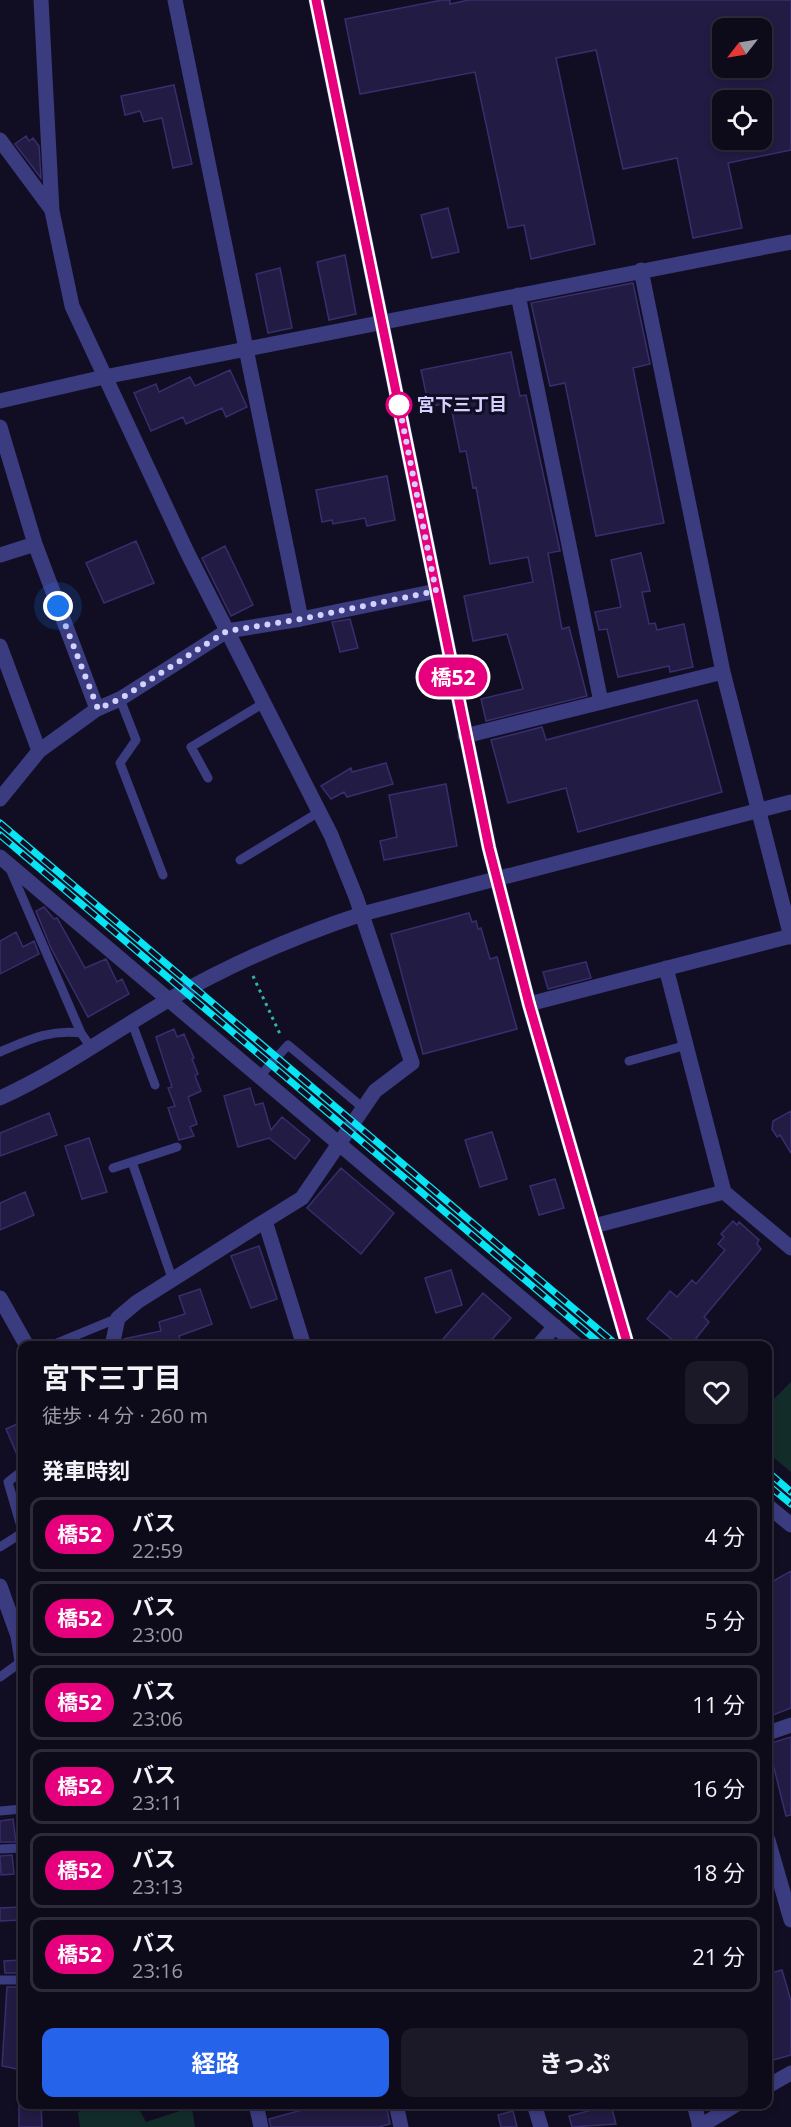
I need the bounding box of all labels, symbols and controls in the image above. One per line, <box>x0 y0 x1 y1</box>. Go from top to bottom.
north arrow <box>712 18 772 78</box>
map controls <box>712 18 772 150</box>
button: locate <box>712 90 772 150</box>
marker: 宮下三丁目 <box>386 392 412 418</box>
place label: 宮下三丁目 <box>417 392 507 416</box>
your location <box>43 591 73 621</box>
line badge: 橋52 <box>418 658 488 696</box>
text: 橋52 <box>430 663 476 691</box>
text: 宮下三丁目 <box>42 1358 182 1396</box>
button: heart <box>685 1361 748 1424</box>
text: 徒歩 · 4 分 · 260 m <box>42 1402 208 1429</box>
text: 発車時刻 <box>42 1455 130 1485</box>
text: バス <box>132 1507 176 1537</box>
text: 橋52 <box>57 1520 102 1548</box>
text: 4 分 <box>705 1521 745 1551</box>
text: 22:59 <box>132 1537 183 1564</box>
text: バス <box>132 1591 176 1621</box>
text: 橋52 <box>57 1604 102 1632</box>
text: 5 分 <box>705 1605 745 1635</box>
text: 23:00 <box>132 1621 183 1648</box>
text: バス <box>132 1675 176 1705</box>
text: 橋52 <box>57 1688 102 1716</box>
text: 11 分 <box>692 1689 745 1719</box>
text: 23:06 <box>132 1705 183 1732</box>
text: バス <box>132 1759 176 1789</box>
text: 橋52 <box>57 1772 102 1800</box>
text: 16 分 <box>692 1773 745 1803</box>
text: 23:11 <box>132 1789 183 1816</box>
text: バス <box>132 1843 176 1873</box>
text: 橋52 <box>57 1856 102 1884</box>
text: 18 分 <box>692 1857 745 1887</box>
text: 23:13 <box>132 1873 183 1900</box>
text: バス <box>132 1927 176 1957</box>
text: 橋52 <box>57 1940 102 1968</box>
text: 21 分 <box>692 1941 745 1971</box>
text: 23:16 <box>132 1957 183 1984</box>
button: 経路 <box>42 2028 389 2097</box>
button: きっぷ <box>401 2028 748 2097</box>

